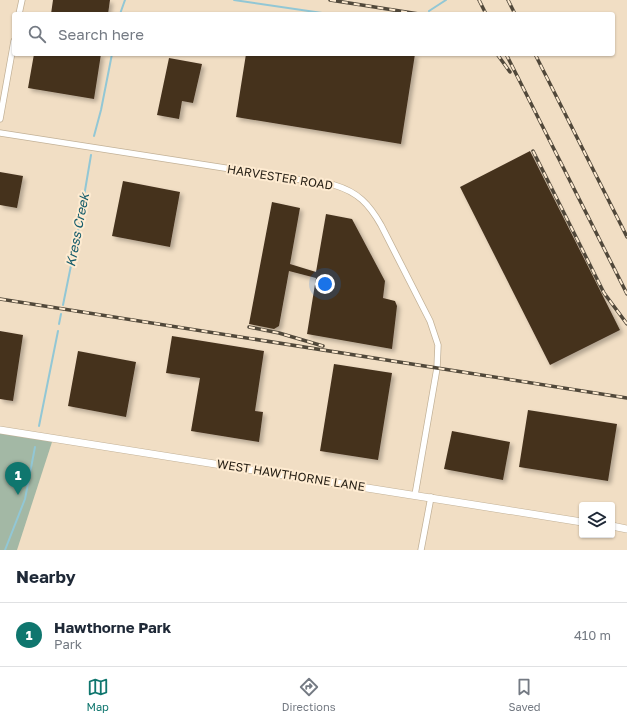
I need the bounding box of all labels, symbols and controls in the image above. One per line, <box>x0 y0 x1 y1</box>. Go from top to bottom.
search box <box>12 12 615 56</box>
icon: search <box>26 23 48 45</box>
text: Search here <box>58 25 144 43</box>
street label: HARVESTER ROAD <box>226 161 334 193</box>
water label: Kress Creek <box>62 190 92 268</box>
your location <box>315 274 335 294</box>
street label: WEST HAWTHORNE LANE <box>216 456 366 494</box>
pin: 1 <box>5 462 31 495</box>
map controls <box>579 502 615 538</box>
button: layers <box>579 502 615 538</box>
text: Nearby <box>16 566 76 587</box>
text: Hawthorne Park <box>54 618 171 636</box>
text: 1 <box>26 627 32 643</box>
text: 410 m <box>574 627 611 643</box>
text: Park <box>54 636 82 652</box>
tab: Map <box>86 676 109 713</box>
tab: Directions <box>282 676 336 713</box>
tab: Saved <box>508 676 541 713</box>

